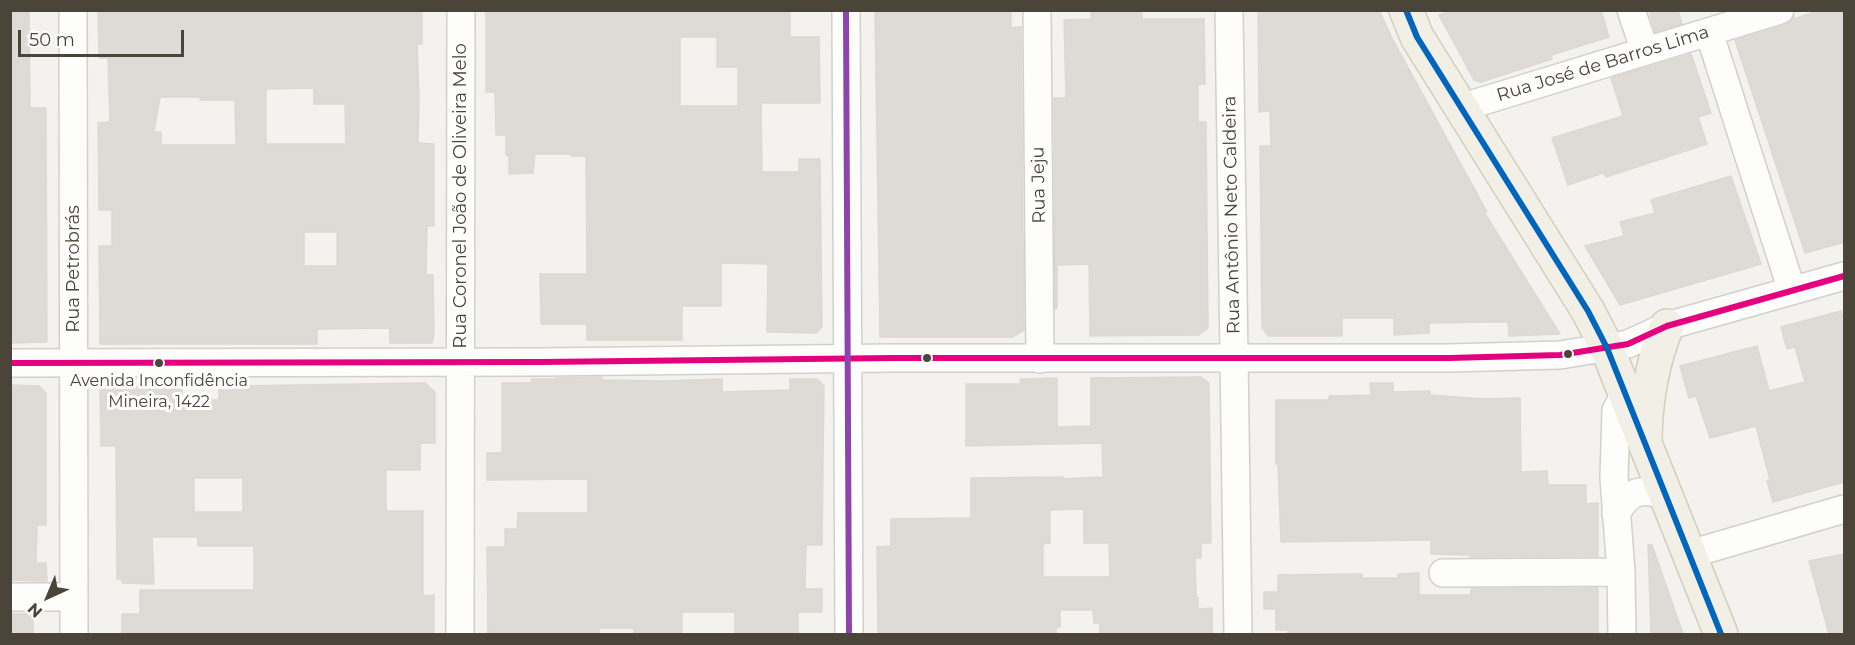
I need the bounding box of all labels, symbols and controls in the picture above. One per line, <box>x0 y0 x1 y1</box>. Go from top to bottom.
scale bar <box>21 18 188 56</box>
street label: Rua José de Barros Lima <box>1494 21 1712 107</box>
text: 50 m <box>29 29 75 51</box>
street label: Rua Coronel João de Oliveira Melo <box>450 43 472 349</box>
street label: Rua Antônio Neto Caldeira <box>1219 96 1245 334</box>
street label: Rua Jeju <box>1028 146 1050 224</box>
street label: Rua Petrobrás <box>63 205 85 333</box>
unlabelled marker <box>1562 348 1574 360</box>
unlabelled marker <box>921 352 933 364</box>
marker: Avenida Inconfidência Mineira, 1422 <box>153 357 165 369</box>
place label: Avenida Inconfidência Mineira, 1422 <box>70 371 248 409</box>
north arrow <box>18 567 78 627</box>
text: N <box>24 599 46 622</box>

